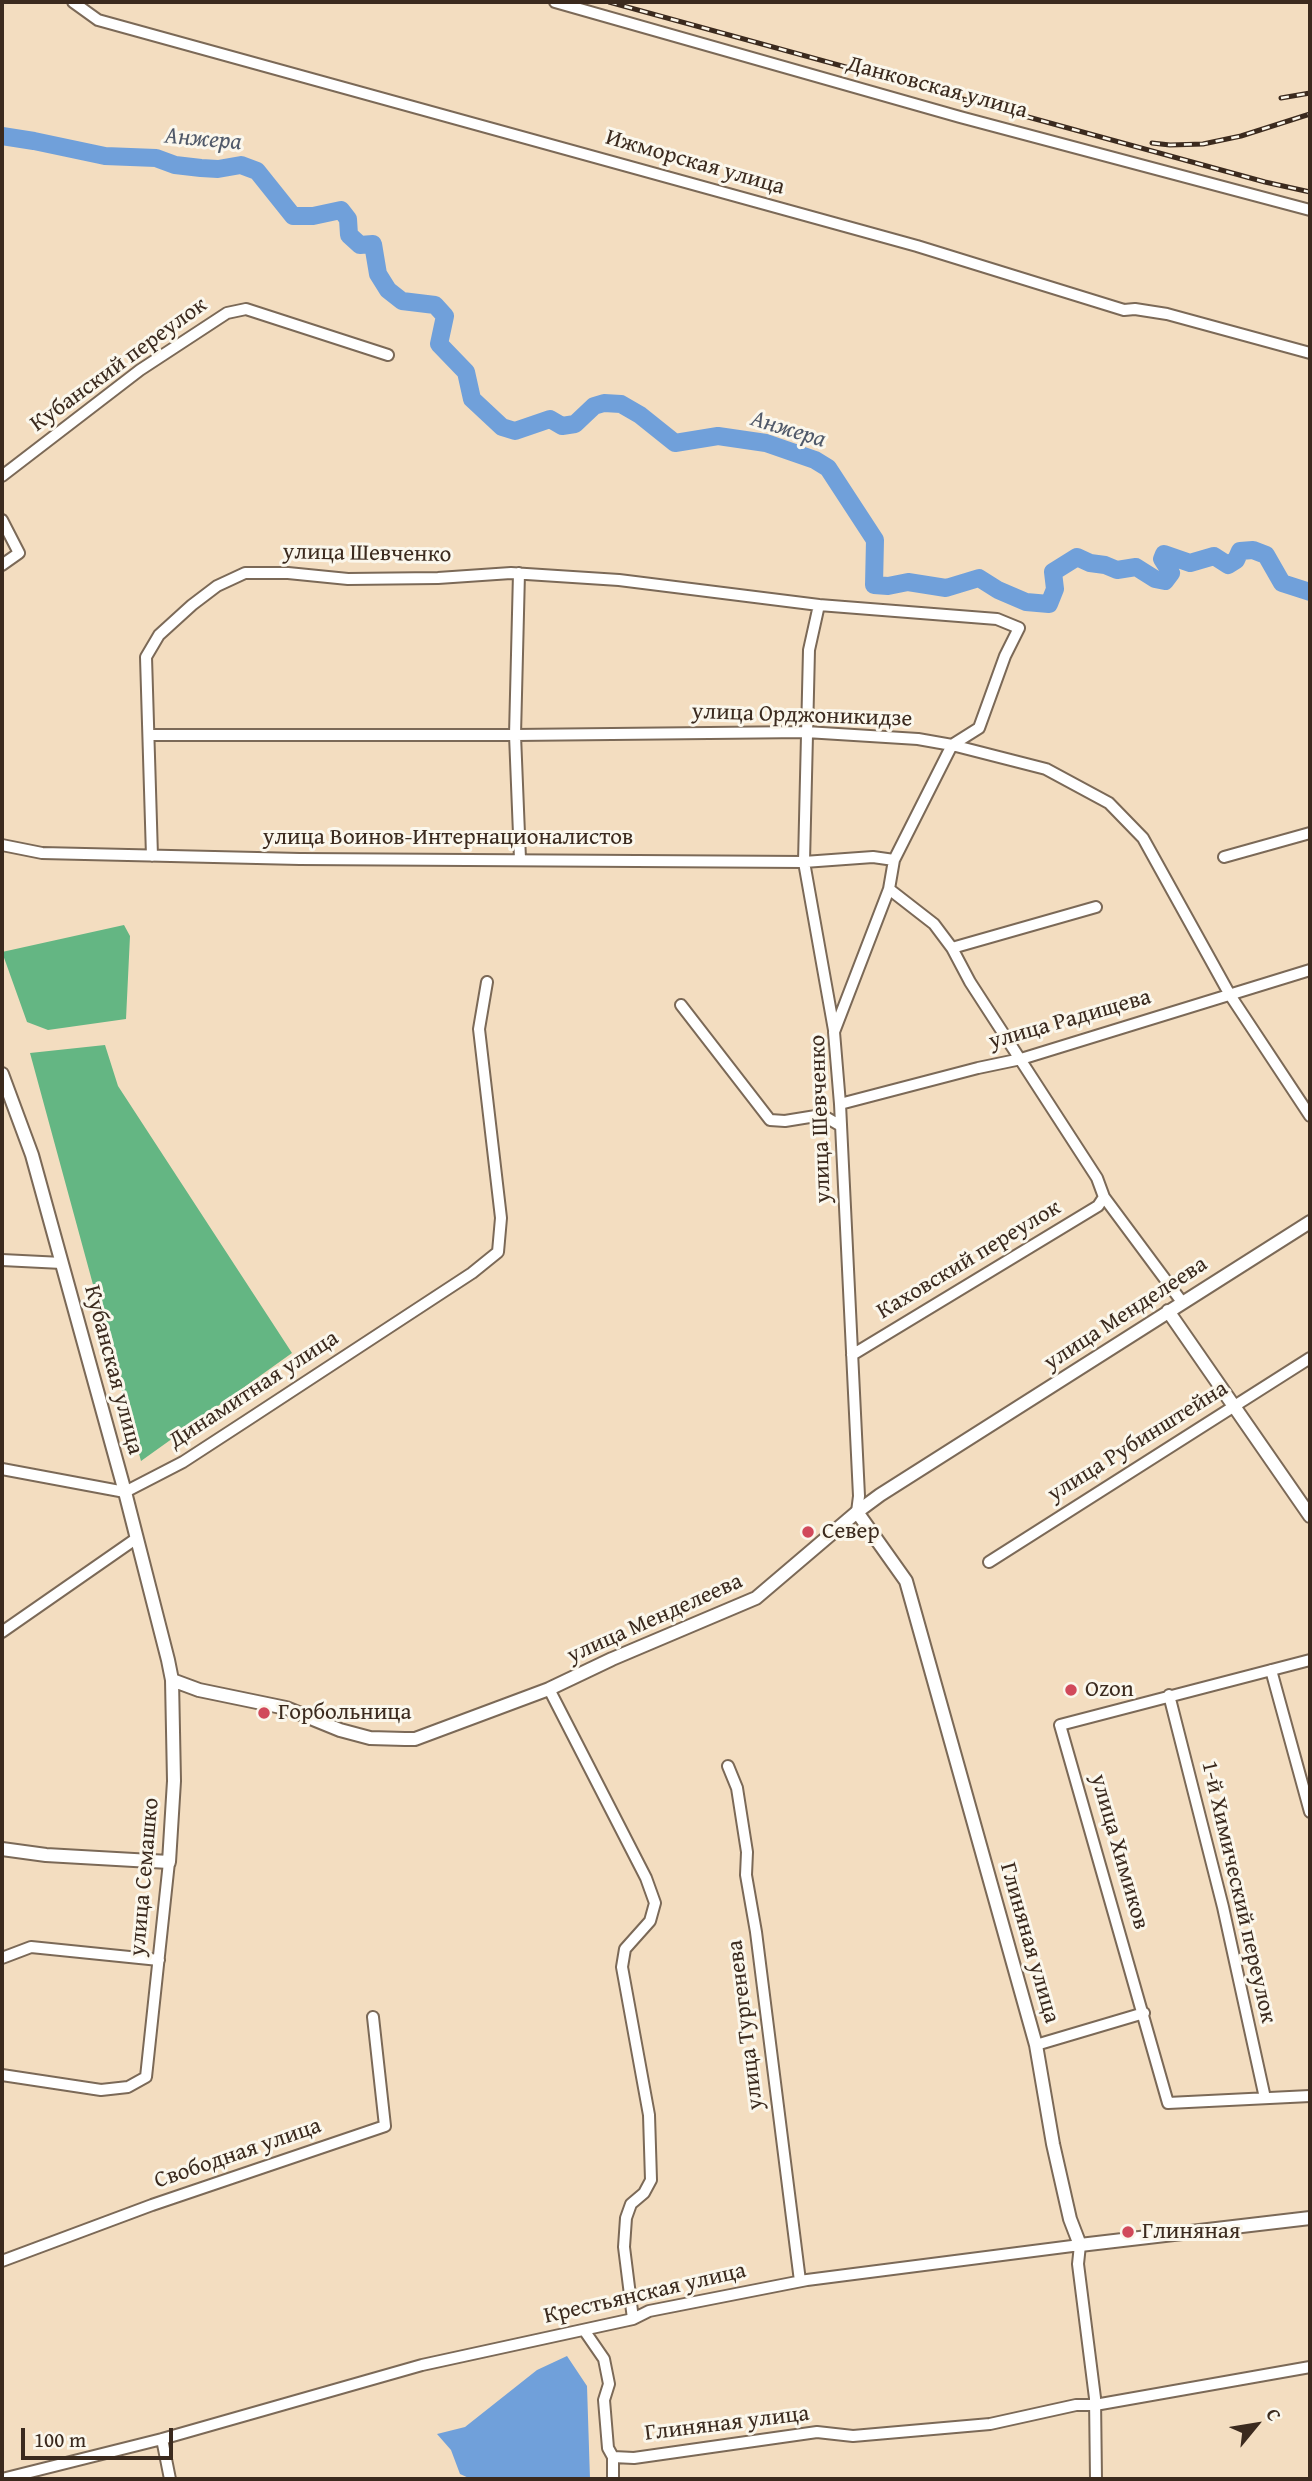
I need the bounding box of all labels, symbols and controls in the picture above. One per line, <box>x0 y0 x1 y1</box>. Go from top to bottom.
street label: Данковская улица <box>844 51 1030 125</box>
water label: Анжера <box>163 122 243 158</box>
street label: Ижморская улица <box>602 124 788 202</box>
street label: Кубанский переулок <box>25 292 213 438</box>
water label: Анжера <box>747 405 829 455</box>
street label: улица Шевченко <box>282 539 452 569</box>
street label: улица Орджоникидзе <box>691 698 913 734</box>
street label: улица Воинов-Интернационалистов <box>263 824 633 852</box>
street label: улица Радищева <box>986 984 1154 1056</box>
street label: улица Шевченко <box>804 1034 838 1204</box>
street label: Каховский переулок <box>872 1194 1066 1326</box>
street label: улица Менделеева <box>1039 1251 1213 1377</box>
street label: Кубанская улица <box>77 1282 149 1458</box>
street label: Динамитная улица <box>164 1325 344 1455</box>
street label: улица Рубинштейна <box>1043 1375 1233 1509</box>
place label: Север <box>822 1518 880 1546</box>
marker: Север <box>800 1524 816 1540</box>
street label: улица Менделеева <box>563 1568 747 1670</box>
place label: Ozon <box>1085 1676 1134 1704</box>
marker: Ozon <box>1063 1682 1079 1698</box>
place label: Горбольница <box>278 1699 411 1727</box>
marker: Горбольница <box>256 1705 272 1721</box>
street label: 1-й Химический переулок <box>1194 1758 1282 2026</box>
street label: улица Химиков <box>1084 1771 1154 1933</box>
street label: улица Семашко <box>124 1797 166 1957</box>
street label: Глиняная улица <box>993 1860 1065 2026</box>
street label: улица Тургенева <box>722 1938 770 2112</box>
street label: Свободная улица <box>151 2113 325 2195</box>
place label: Глиняная <box>1142 2218 1240 2246</box>
marker: Глиняная <box>1120 2224 1136 2240</box>
street label: Крестьянская улица <box>541 2257 749 2331</box>
north arrow <box>1221 2390 1291 2460</box>
street label: Глиняная улица <box>643 2400 811 2448</box>
text: С <box>1259 2403 1289 2426</box>
scale bar <box>24 2414 177 2458</box>
text: 100 m <box>34 2424 86 2455</box>

